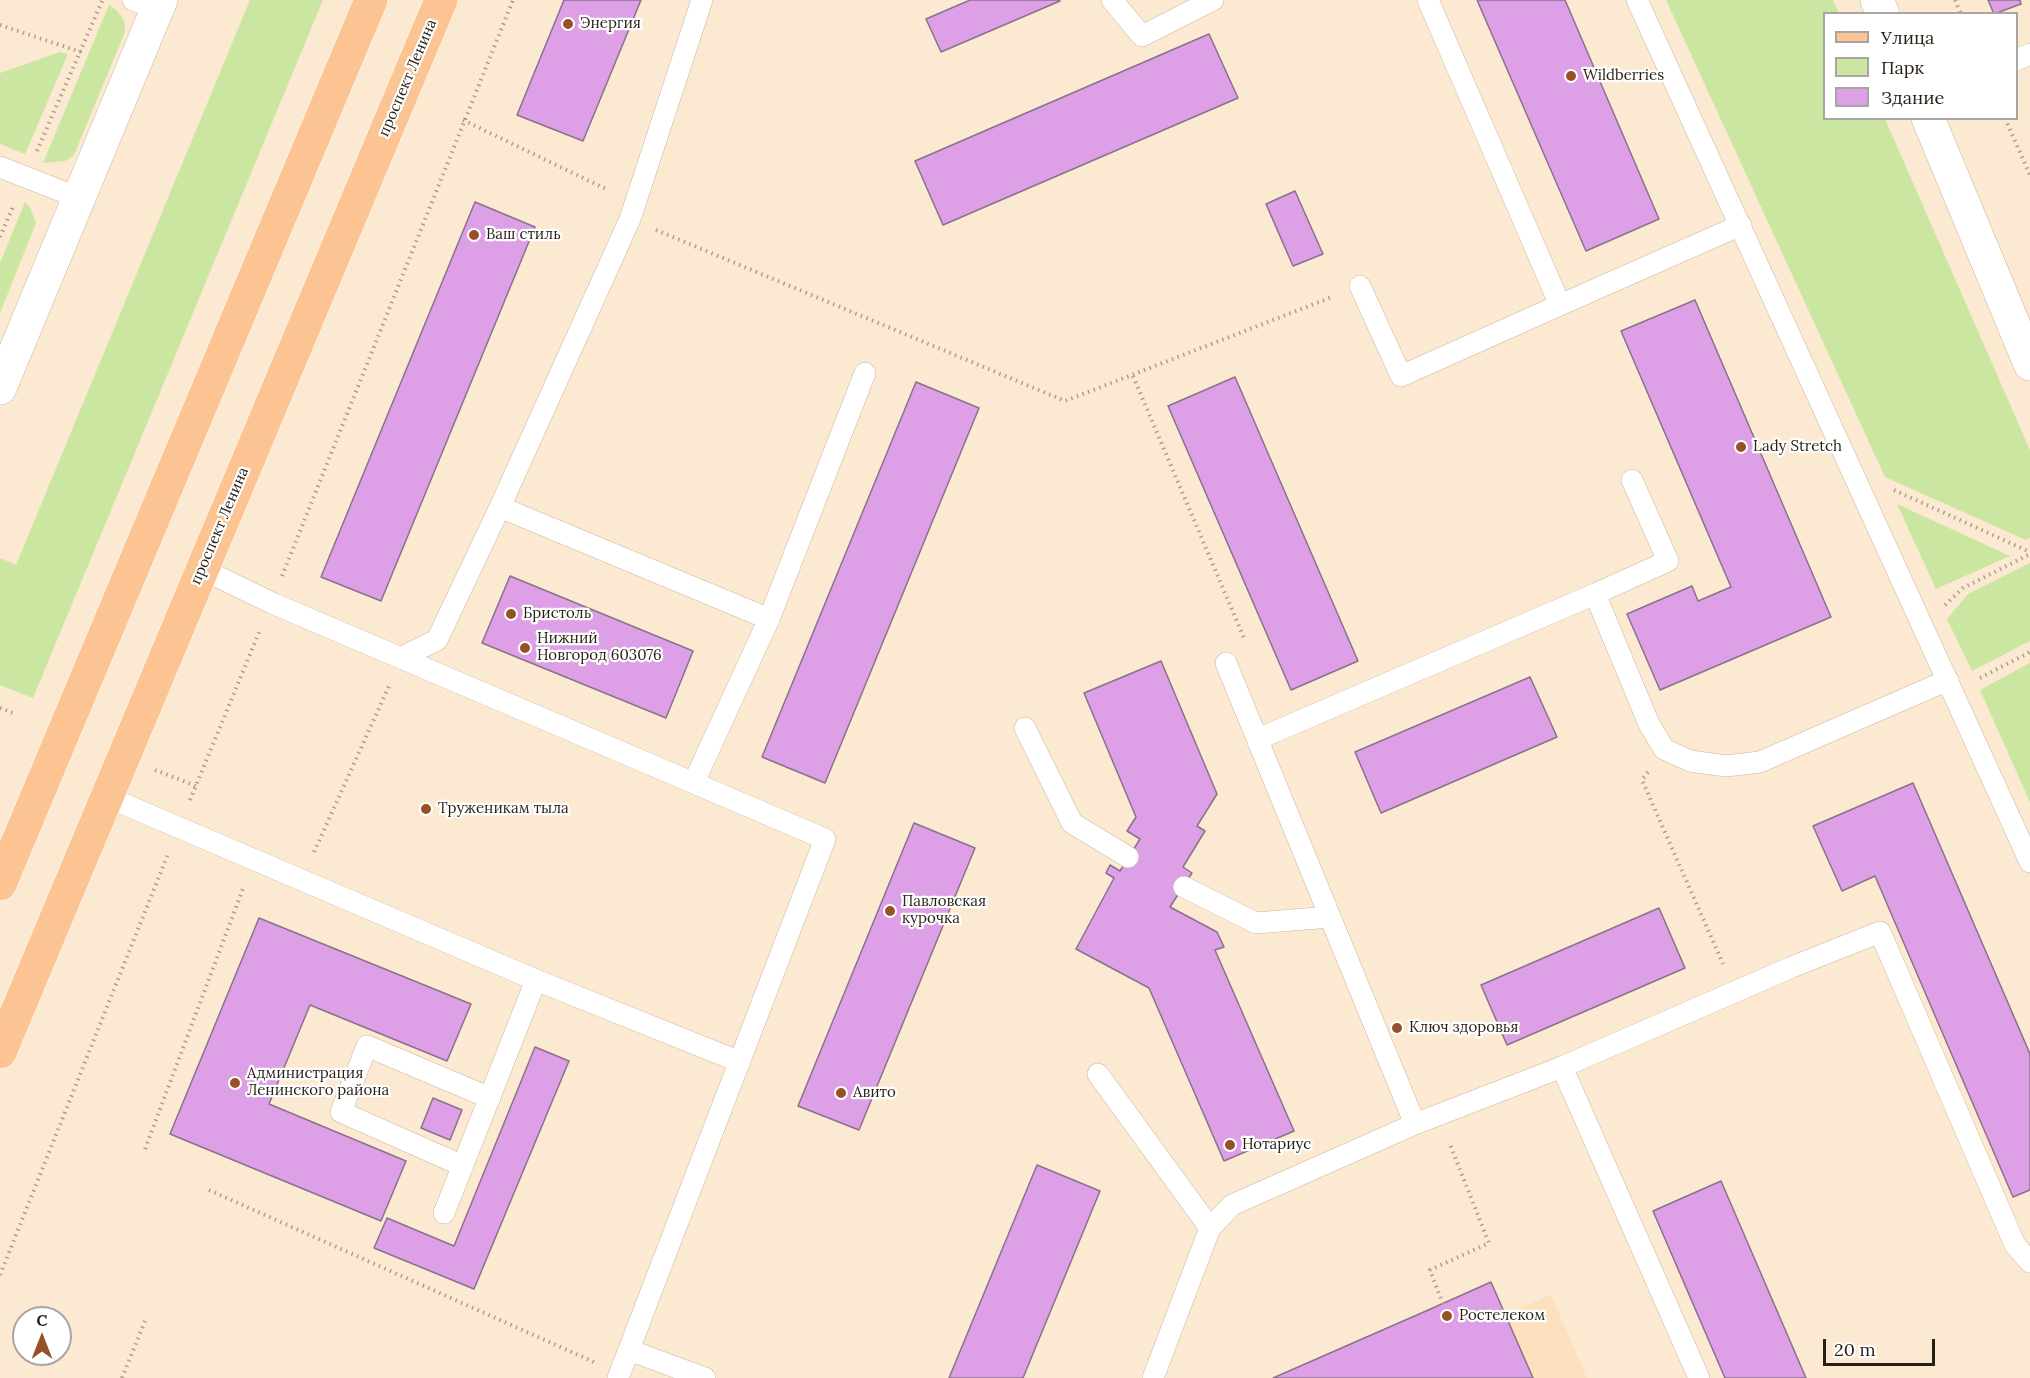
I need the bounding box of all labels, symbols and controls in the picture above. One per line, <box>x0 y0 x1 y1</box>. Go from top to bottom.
legend <box>1823 12 2018 120</box>
place label: Энергия <box>580 15 641 33</box>
street label: проспект Ленина <box>375 17 441 139</box>
marker: Энергия <box>561 17 575 31</box>
text: Улица <box>1881 26 1934 49</box>
text: Парк <box>1881 56 1924 79</box>
place label: Wildberries <box>1583 67 1664 85</box>
marker: Wildberries <box>1564 69 1578 83</box>
text: Здание <box>1881 86 1944 109</box>
place label: Ваш стиль <box>486 226 561 244</box>
marker: Ваш стиль <box>467 228 481 242</box>
place label: Lady Stretch <box>1753 438 1842 456</box>
marker: Lady Stretch <box>1734 440 1748 454</box>
street label: проспект Ленина <box>187 465 253 587</box>
place label: Бристоль <box>523 605 591 623</box>
marker: Бристоль <box>504 607 518 621</box>
place label: Нижний Новгород 603076 <box>537 630 662 665</box>
marker: Нижний Новгород 603076 <box>518 641 532 655</box>
place label: Труженикам тыла <box>438 800 569 818</box>
marker: Труженикам тыла <box>419 802 433 816</box>
place label: Павловская курочка <box>902 893 986 928</box>
marker: Павловская курочка <box>883 904 897 918</box>
place label: Ключ здоровья <box>1409 1019 1518 1037</box>
marker: Ключ здоровья <box>1390 1021 1404 1035</box>
place label: Администрация Ленинского района <box>247 1065 389 1100</box>
marker: Администрация Ленинского района <box>228 1076 242 1090</box>
place label: Авито <box>853 1084 896 1102</box>
marker: Авито <box>834 1086 848 1100</box>
place label: Нотариус <box>1242 1136 1311 1154</box>
marker: Нотариус <box>1223 1138 1237 1152</box>
north arrow <box>12 1306 72 1366</box>
place label: Ростелеком <box>1459 1307 1545 1325</box>
marker: Ростелеком <box>1440 1309 1454 1323</box>
text: С <box>36 1310 48 1330</box>
scale bar <box>1826 1327 1938 1365</box>
text: 20 m <box>1834 1338 1876 1361</box>

